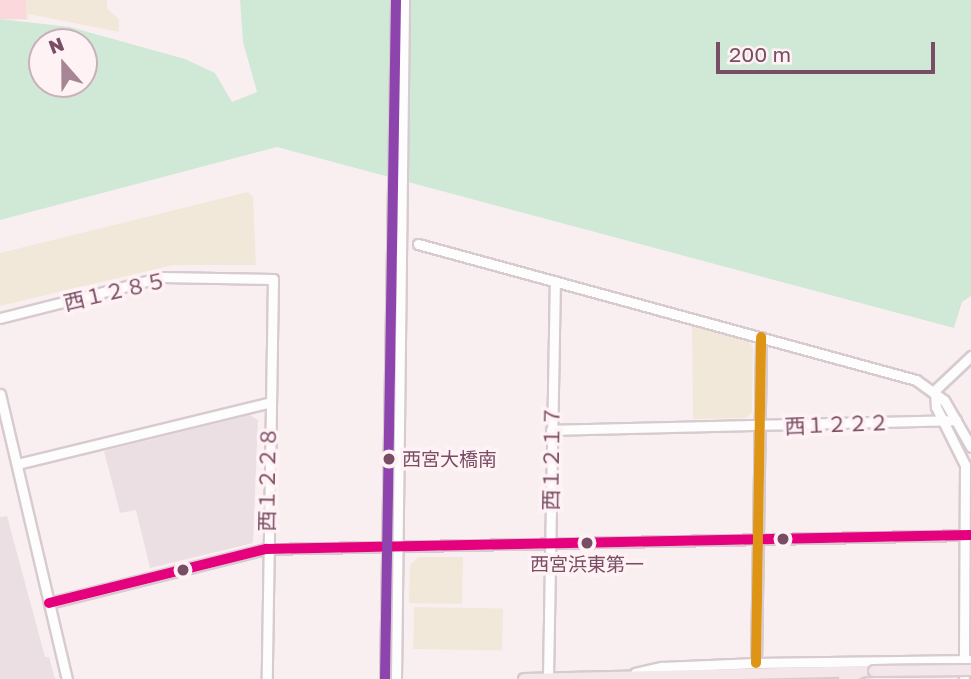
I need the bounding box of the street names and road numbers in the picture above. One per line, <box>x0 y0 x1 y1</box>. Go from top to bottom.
street label: 西１２８５ <box>61 267 169 315</box>
street label: 西１２１７ <box>537 405 565 511</box>
street label: 西１２２２ <box>784 410 890 438</box>
street label: 西１２２８ <box>253 426 281 532</box>

